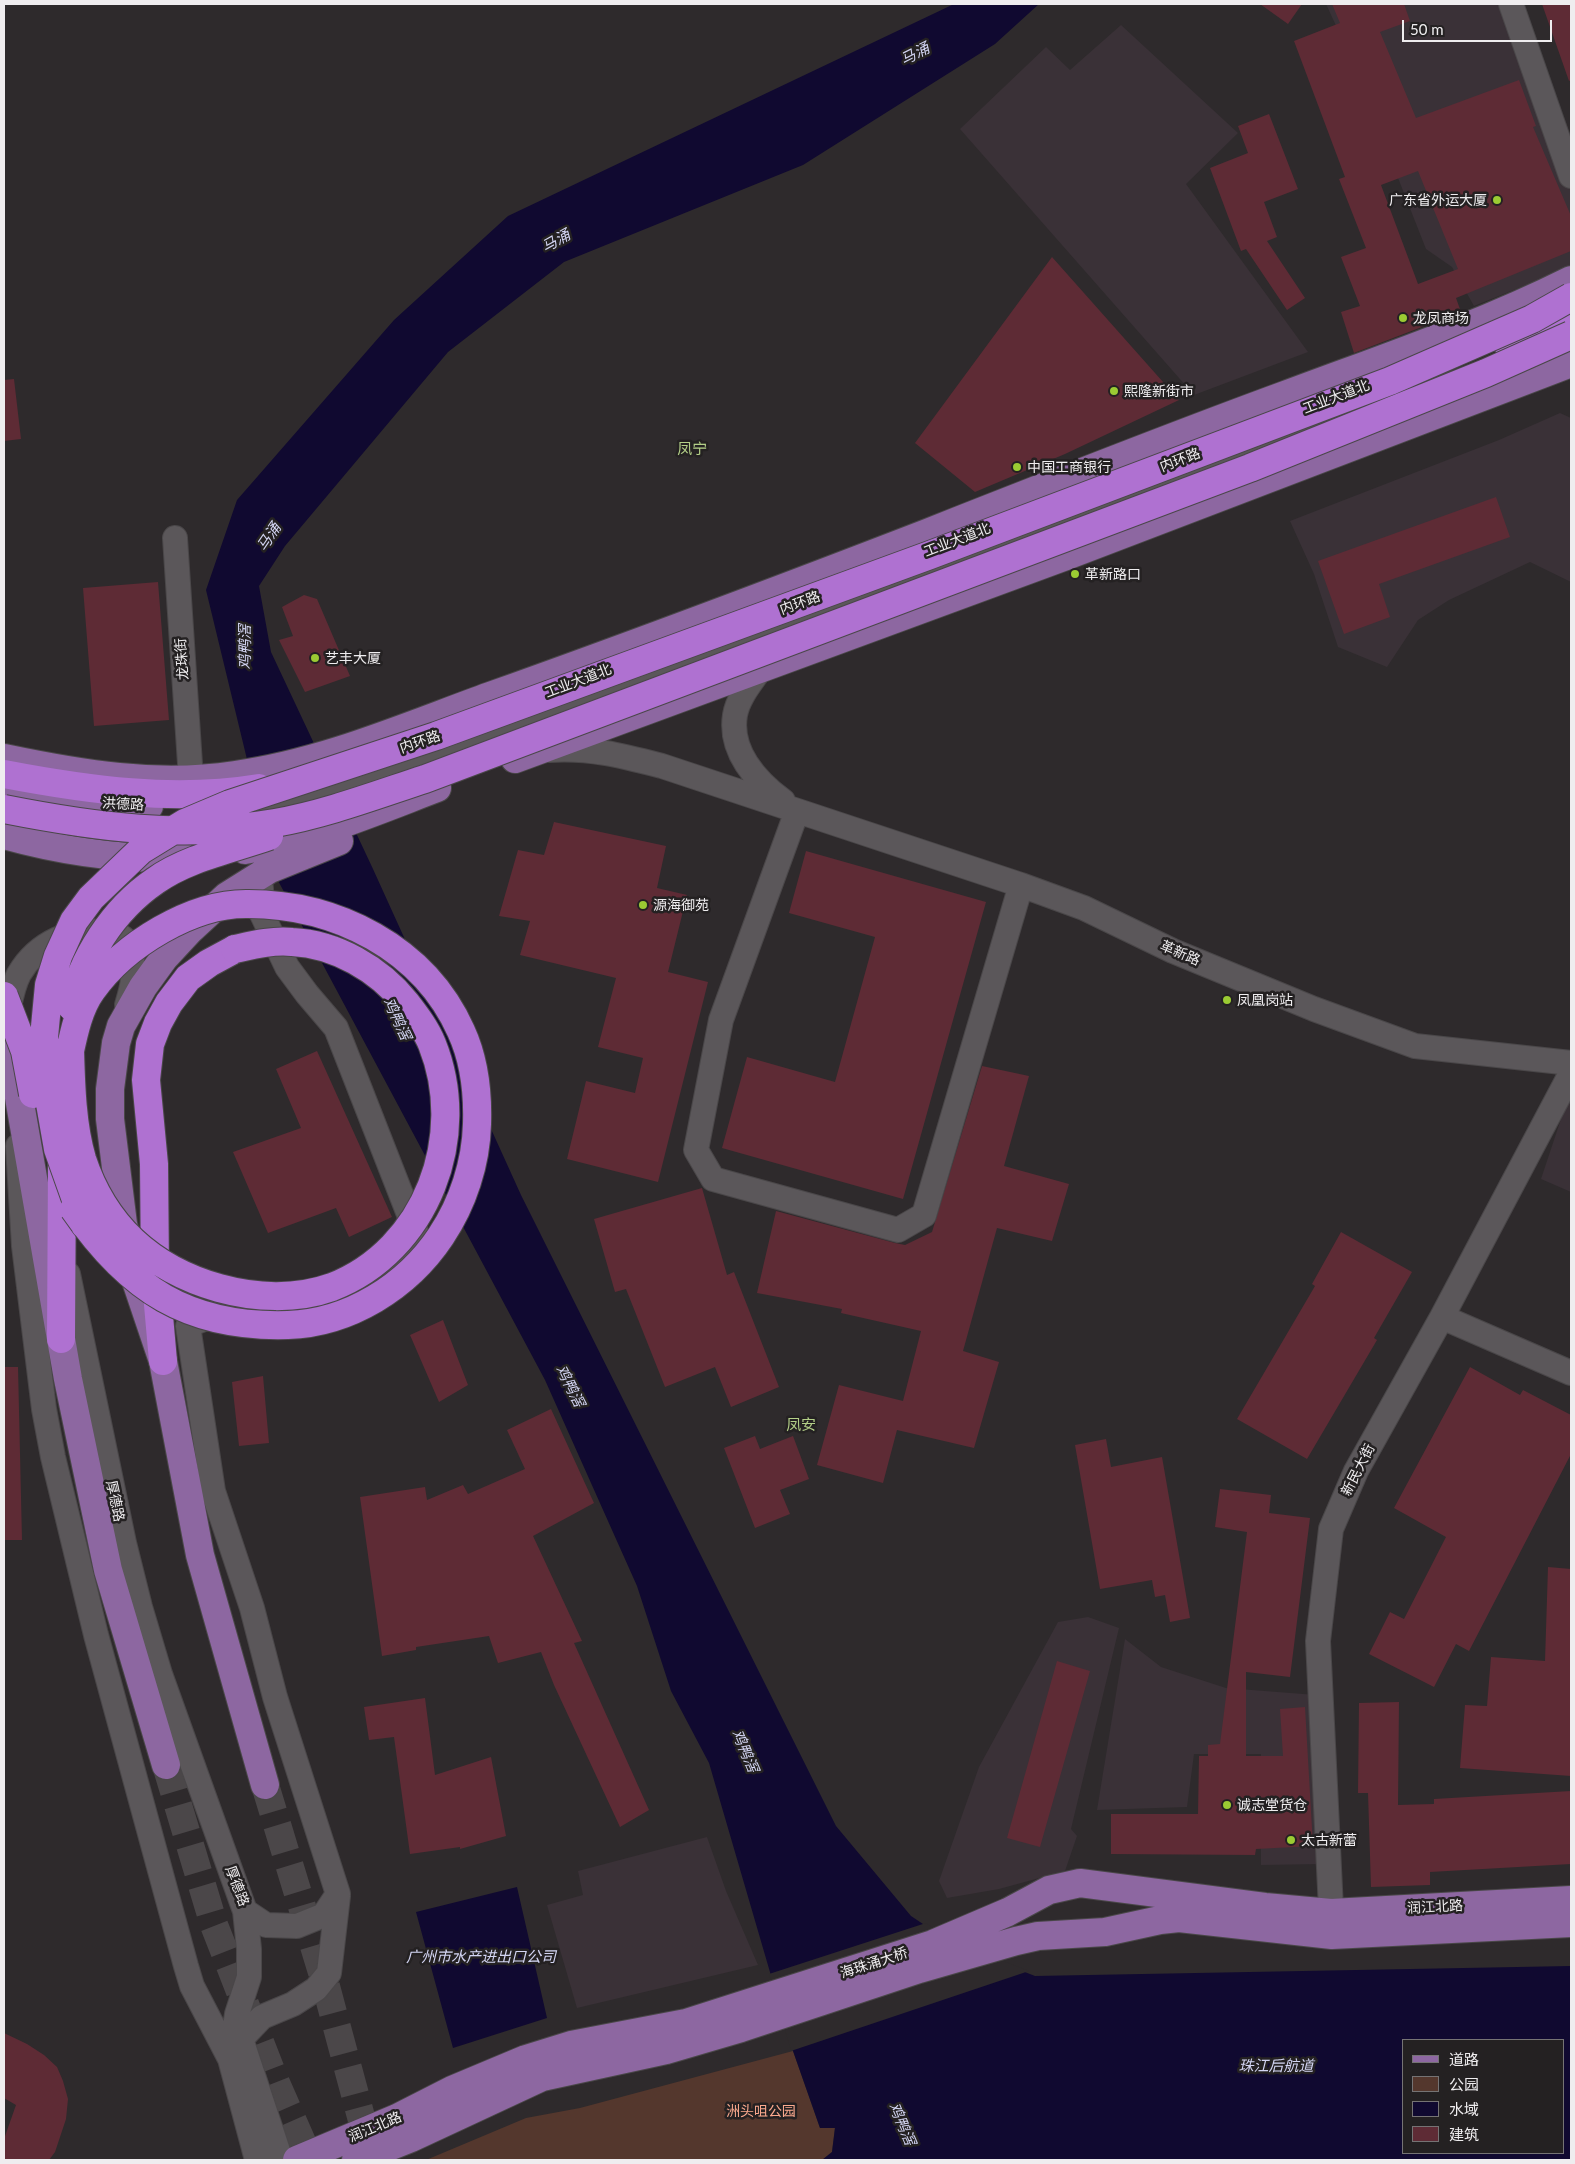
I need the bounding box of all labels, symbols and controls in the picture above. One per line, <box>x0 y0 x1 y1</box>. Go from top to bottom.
scale bar <box>1405 10 1555 42</box>
text: 50 m <box>1410 20 1444 38</box>
water label: 马涌 <box>898 39 932 69</box>
place label: 广东省外运大厦 <box>1389 192 1487 208</box>
marker: 广东省外运大厦 <box>1491 194 1503 206</box>
water label: 马涌 <box>539 226 573 256</box>
place label: 龙凤商场 <box>1413 310 1469 326</box>
marker: 龙凤商场 <box>1397 312 1409 324</box>
street label: 工业大道北 <box>1300 377 1372 417</box>
place label: 熙隆新街市 <box>1124 383 1194 399</box>
marker: 熙隆新街市 <box>1108 385 1120 397</box>
district label: 凤宁 <box>677 440 707 458</box>
street label: 内环路 <box>1157 445 1203 475</box>
place label: 中国工商银行 <box>1027 459 1111 475</box>
marker: 中国工商银行 <box>1011 461 1023 473</box>
water label: 马涌 <box>253 520 285 554</box>
street label: 工业大道北 <box>921 520 993 560</box>
place label: 革新路口 <box>1085 566 1141 582</box>
marker: 革新路口 <box>1069 568 1081 580</box>
street label: 内环路 <box>777 588 823 618</box>
water label: 鸡鸭滘 <box>236 625 254 669</box>
street label: 龙珠街 <box>172 637 192 681</box>
place label: 艺丰大厦 <box>325 650 381 666</box>
marker: 艺丰大厦 <box>309 652 321 664</box>
street label: 工业大道北 <box>542 661 614 701</box>
street label: 内环路 <box>397 727 443 757</box>
street label: 洪德路 <box>102 795 144 813</box>
place label: 源海御苑 <box>653 897 709 913</box>
marker: 源海御苑 <box>637 899 649 911</box>
street label: 革新路 <box>1157 937 1203 969</box>
place label: 凤凰岗站 <box>1237 992 1293 1008</box>
marker: 凤凰岗站 <box>1221 994 1233 1006</box>
water label: 鸡鸭滘 <box>379 995 415 1043</box>
water label: 鸡鸭滘 <box>552 1362 588 1410</box>
district label: 凤安 <box>786 1416 816 1434</box>
street label: 新民大街 <box>1338 1441 1378 1499</box>
street label: 厚德路 <box>102 1479 128 1523</box>
water label: 鸡鸭滘 <box>728 1727 762 1775</box>
place label: 诚志堂货仓 <box>1237 1797 1307 1813</box>
marker: 诚志堂货仓 <box>1221 1799 1233 1811</box>
place label: 太古新蕾 <box>1301 1832 1357 1848</box>
marker: 太古新蕾 <box>1285 1834 1297 1846</box>
street label: 厚德路 <box>222 1863 252 1909</box>
street label: 润江北路 <box>1407 1897 1463 1917</box>
street label: 海珠涌大桥 <box>838 1944 910 1982</box>
water label: 广州市水产进出口公司 <box>406 1948 556 1966</box>
legend <box>1402 2039 1565 2154</box>
text: 道路 <box>1449 2050 1479 2068</box>
water label: 珠江后航道 <box>1239 2057 1313 2075</box>
text: 公园 <box>1449 2075 1479 2093</box>
water label: 鸡鸭滘 <box>885 2100 919 2148</box>
text: 水域 <box>1449 2100 1479 2118</box>
park label: 洲头咀公园 <box>726 2103 796 2119</box>
street label: 润江北路 <box>346 2108 404 2146</box>
text: 建筑 <box>1449 2125 1479 2143</box>

